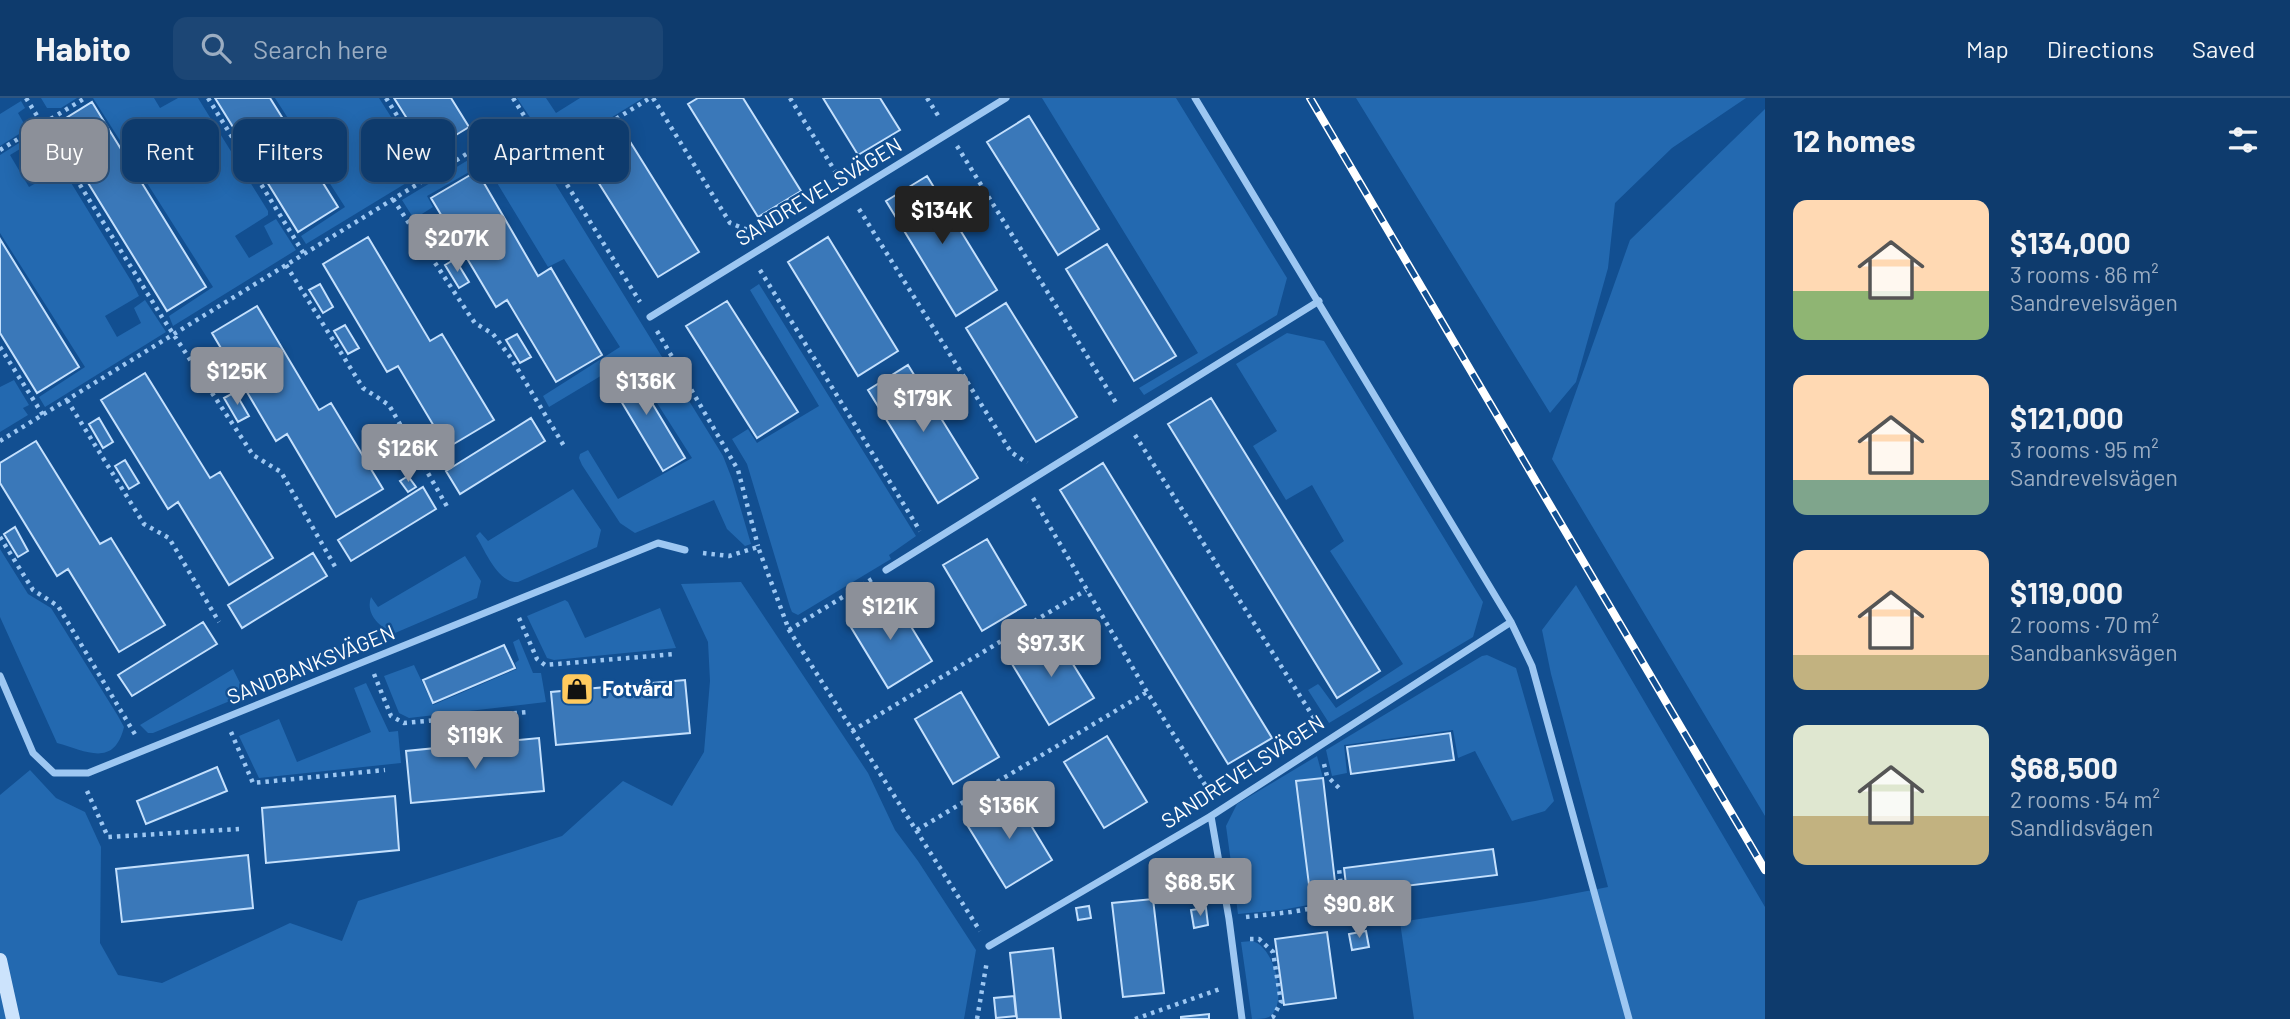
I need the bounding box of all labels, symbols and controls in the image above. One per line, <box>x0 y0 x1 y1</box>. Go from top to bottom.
search box <box>173 17 663 80</box>
text: Habito <box>35 28 131 68</box>
icon: search <box>197 29 235 67</box>
text: Search here <box>253 33 388 64</box>
text: Map <box>1966 34 2009 63</box>
text: Directions <box>2047 34 2154 63</box>
text: Saved <box>2192 34 2255 63</box>
chip: Buy <box>21 119 108 182</box>
chip: Rent <box>122 119 219 182</box>
chip: Filters <box>233 119 347 182</box>
chip: New <box>361 119 455 182</box>
chip: Apartment <box>469 119 629 182</box>
icon: filters <box>2224 121 2262 159</box>
text: 12 homes <box>1793 122 1916 158</box>
street label: SANDREVELSVÄGEN <box>731 131 906 250</box>
pin: $134K <box>893 186 991 246</box>
text: $134K <box>911 195 973 223</box>
pin: $207K <box>408 214 506 274</box>
text: $207K <box>425 223 489 251</box>
text: $134,000 <box>2010 224 2131 260</box>
icon: home <box>1849 228 1933 312</box>
text: 3 rooms · 86 m² <box>2010 260 2159 288</box>
text: Sandrevelsvägen <box>2010 288 2178 316</box>
pin: $125K <box>188 348 286 407</box>
text: $125K <box>207 356 267 384</box>
pin: $136K <box>597 358 695 417</box>
text: $136K <box>616 366 676 394</box>
pin: $179K <box>874 374 972 434</box>
text: $179K <box>893 383 953 411</box>
text: $121,000 <box>2010 399 2124 435</box>
icon: home <box>1849 403 1933 487</box>
pin: $126K <box>359 424 457 484</box>
text: $126K <box>378 433 438 461</box>
text: 3 rooms · 95 m² <box>2010 435 2159 463</box>
text: Sandrevelsvägen <box>2010 463 2178 491</box>
text: $119,000 <box>2010 574 2123 610</box>
icon: home <box>1849 578 1933 662</box>
pin: $121K <box>841 582 939 642</box>
text: $121K <box>862 591 918 619</box>
text: 2 rooms · 70 m² <box>2010 610 2159 638</box>
street label: SANDBANKSVÄGEN <box>223 619 398 709</box>
pin: $97.3K <box>994 620 1108 679</box>
text: $97.3K <box>1017 628 1085 656</box>
text: Sandbanksvägen <box>2010 638 2178 666</box>
shop icon: Fotvård <box>558 670 596 708</box>
place label: Fotvård <box>602 675 673 700</box>
street label: SANDREVELSVÄGEN <box>1156 709 1328 833</box>
pin: $119K <box>426 712 524 771</box>
text: $119K <box>447 720 503 748</box>
text: $68,500 <box>2010 749 2118 785</box>
icon: home <box>1849 753 1933 837</box>
pin: $136K <box>960 782 1058 841</box>
text: 2 rooms · 54 m² <box>2010 785 2160 813</box>
text: $136K <box>979 790 1039 818</box>
text: Sandlidsvägen <box>2010 813 2153 841</box>
pin: $68.5K <box>1143 858 1257 918</box>
text: $68.5K <box>1165 867 1235 895</box>
pin: $90.8K <box>1302 880 1416 940</box>
text: $90.8K <box>1323 889 1395 917</box>

